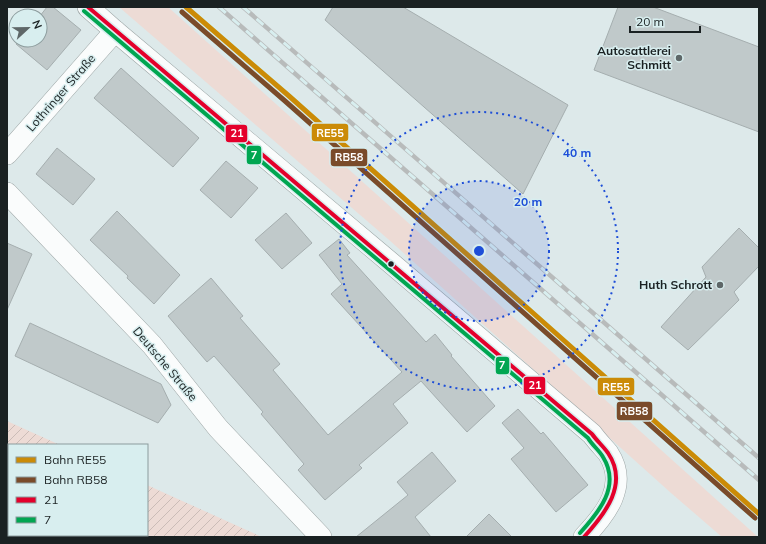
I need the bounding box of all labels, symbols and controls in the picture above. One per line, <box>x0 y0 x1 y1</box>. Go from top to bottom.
north arrow <box>8 8 48 48</box>
scale bar <box>630 8 700 34</box>
text: 20 m <box>636 14 664 29</box>
text: N <box>29 18 45 31</box>
place label: Autosattlerei Schmitt <box>597 43 671 72</box>
street label: Lothringer Straße <box>23 51 98 134</box>
marker: Autosattlerei Schmitt <box>674 53 684 63</box>
line badge: RE55 <box>311 123 349 142</box>
line badge: 21 <box>225 124 248 143</box>
text: 21 <box>230 126 244 140</box>
text: RE55 <box>316 126 344 140</box>
line badge: 7 <box>246 145 262 165</box>
text: 40 m <box>563 145 591 160</box>
text: 7 <box>251 148 258 162</box>
line badge: RB58 <box>330 148 368 167</box>
text: RB58 <box>335 150 364 164</box>
text: 20 m <box>514 194 542 209</box>
centre of rings <box>472 244 486 258</box>
unlabelled marker <box>386 259 396 269</box>
place label: Huth Schrott <box>639 277 712 292</box>
marker: Huth Schrott <box>715 280 725 290</box>
street label: Deutsche Straße <box>130 323 201 404</box>
line badge: 7 <box>495 356 510 375</box>
text: 7 <box>499 358 506 372</box>
line badge: 21 <box>523 376 546 395</box>
line badge: RE55 <box>597 377 635 396</box>
text: 21 <box>528 378 542 392</box>
text: RE55 <box>602 380 630 394</box>
line badge: RB58 <box>616 401 653 421</box>
text: RB58 <box>620 404 649 418</box>
legend <box>8 444 148 536</box>
text: Bahn RE55 <box>44 452 106 467</box>
text: Bahn RB58 <box>44 472 107 487</box>
text: 21 <box>44 492 58 507</box>
text: 7 <box>44 512 51 527</box>

